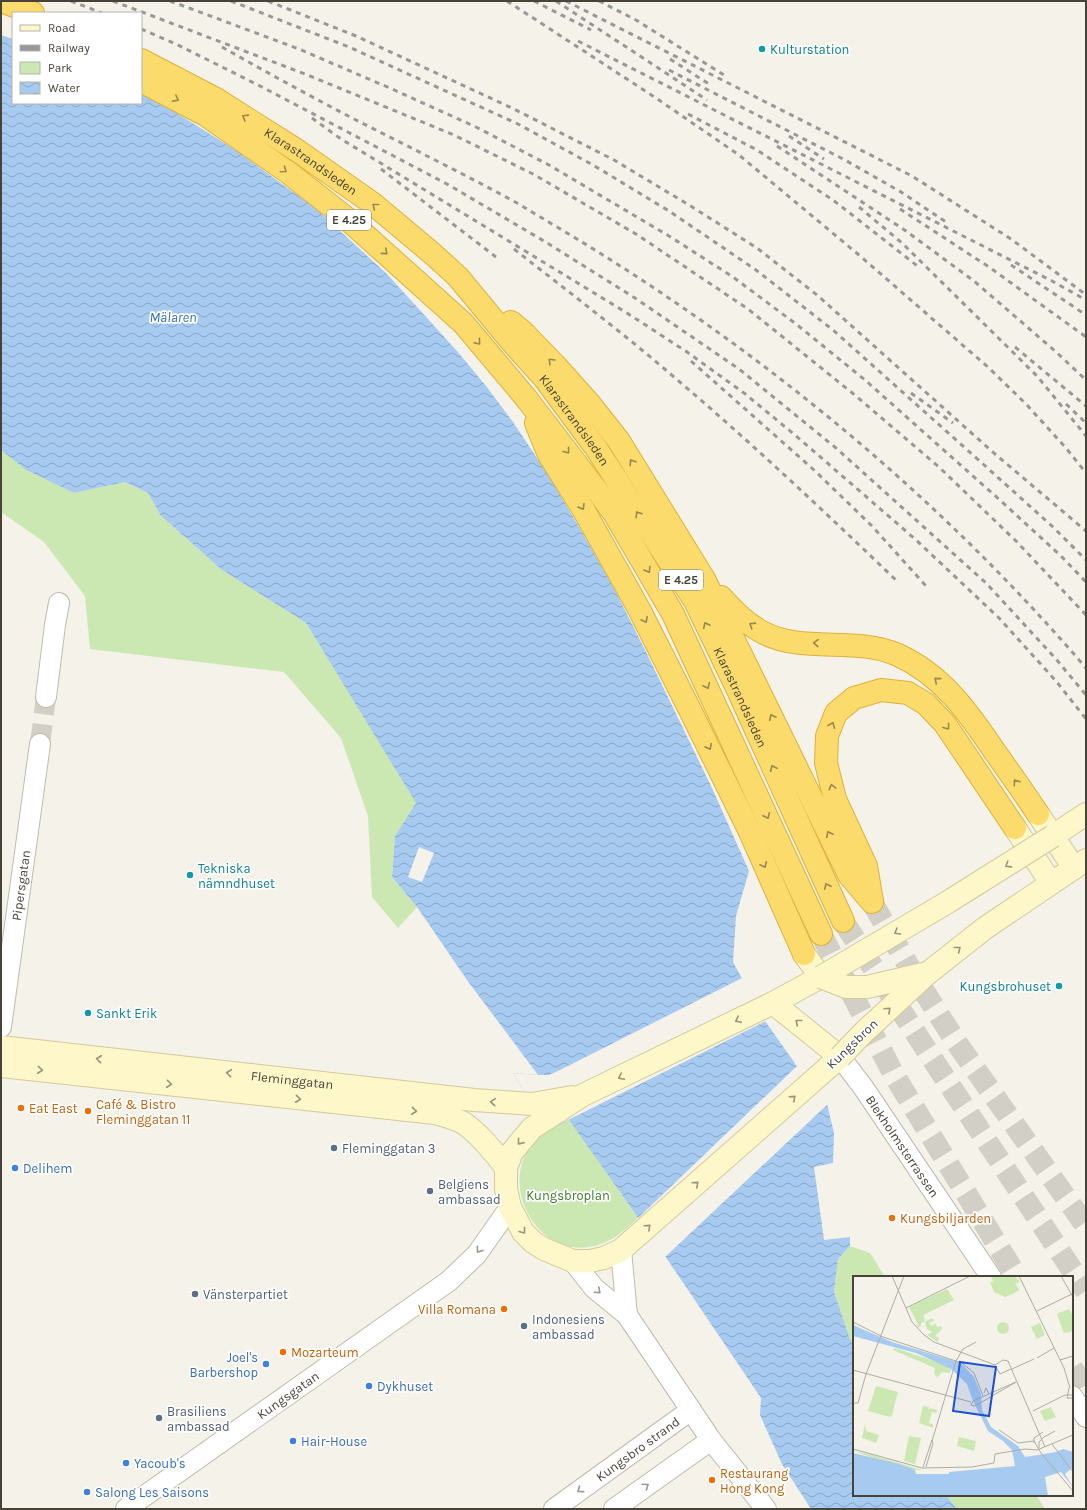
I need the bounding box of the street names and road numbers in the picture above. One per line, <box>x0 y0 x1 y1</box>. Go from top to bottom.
street label: Klarastrandsleden <box>262 124 360 198</box>
road number: E 4.25 <box>327 210 371 230</box>
street label: Klarastrandsleden <box>537 371 613 468</box>
road number: E 4.25 <box>659 570 703 590</box>
street label: Klarastrandsleden <box>711 644 770 750</box>
street label: Pipersgatan <box>8 849 33 922</box>
street label: Kungsbron <box>823 1016 881 1072</box>
street label: Fleminggatan <box>250 1068 334 1092</box>
street label: Blekholmsterrassen <box>863 1092 942 1200</box>
street label: Kungsgatan <box>254 1368 322 1422</box>
street label: Kungsbro strand <box>593 1413 682 1484</box>

